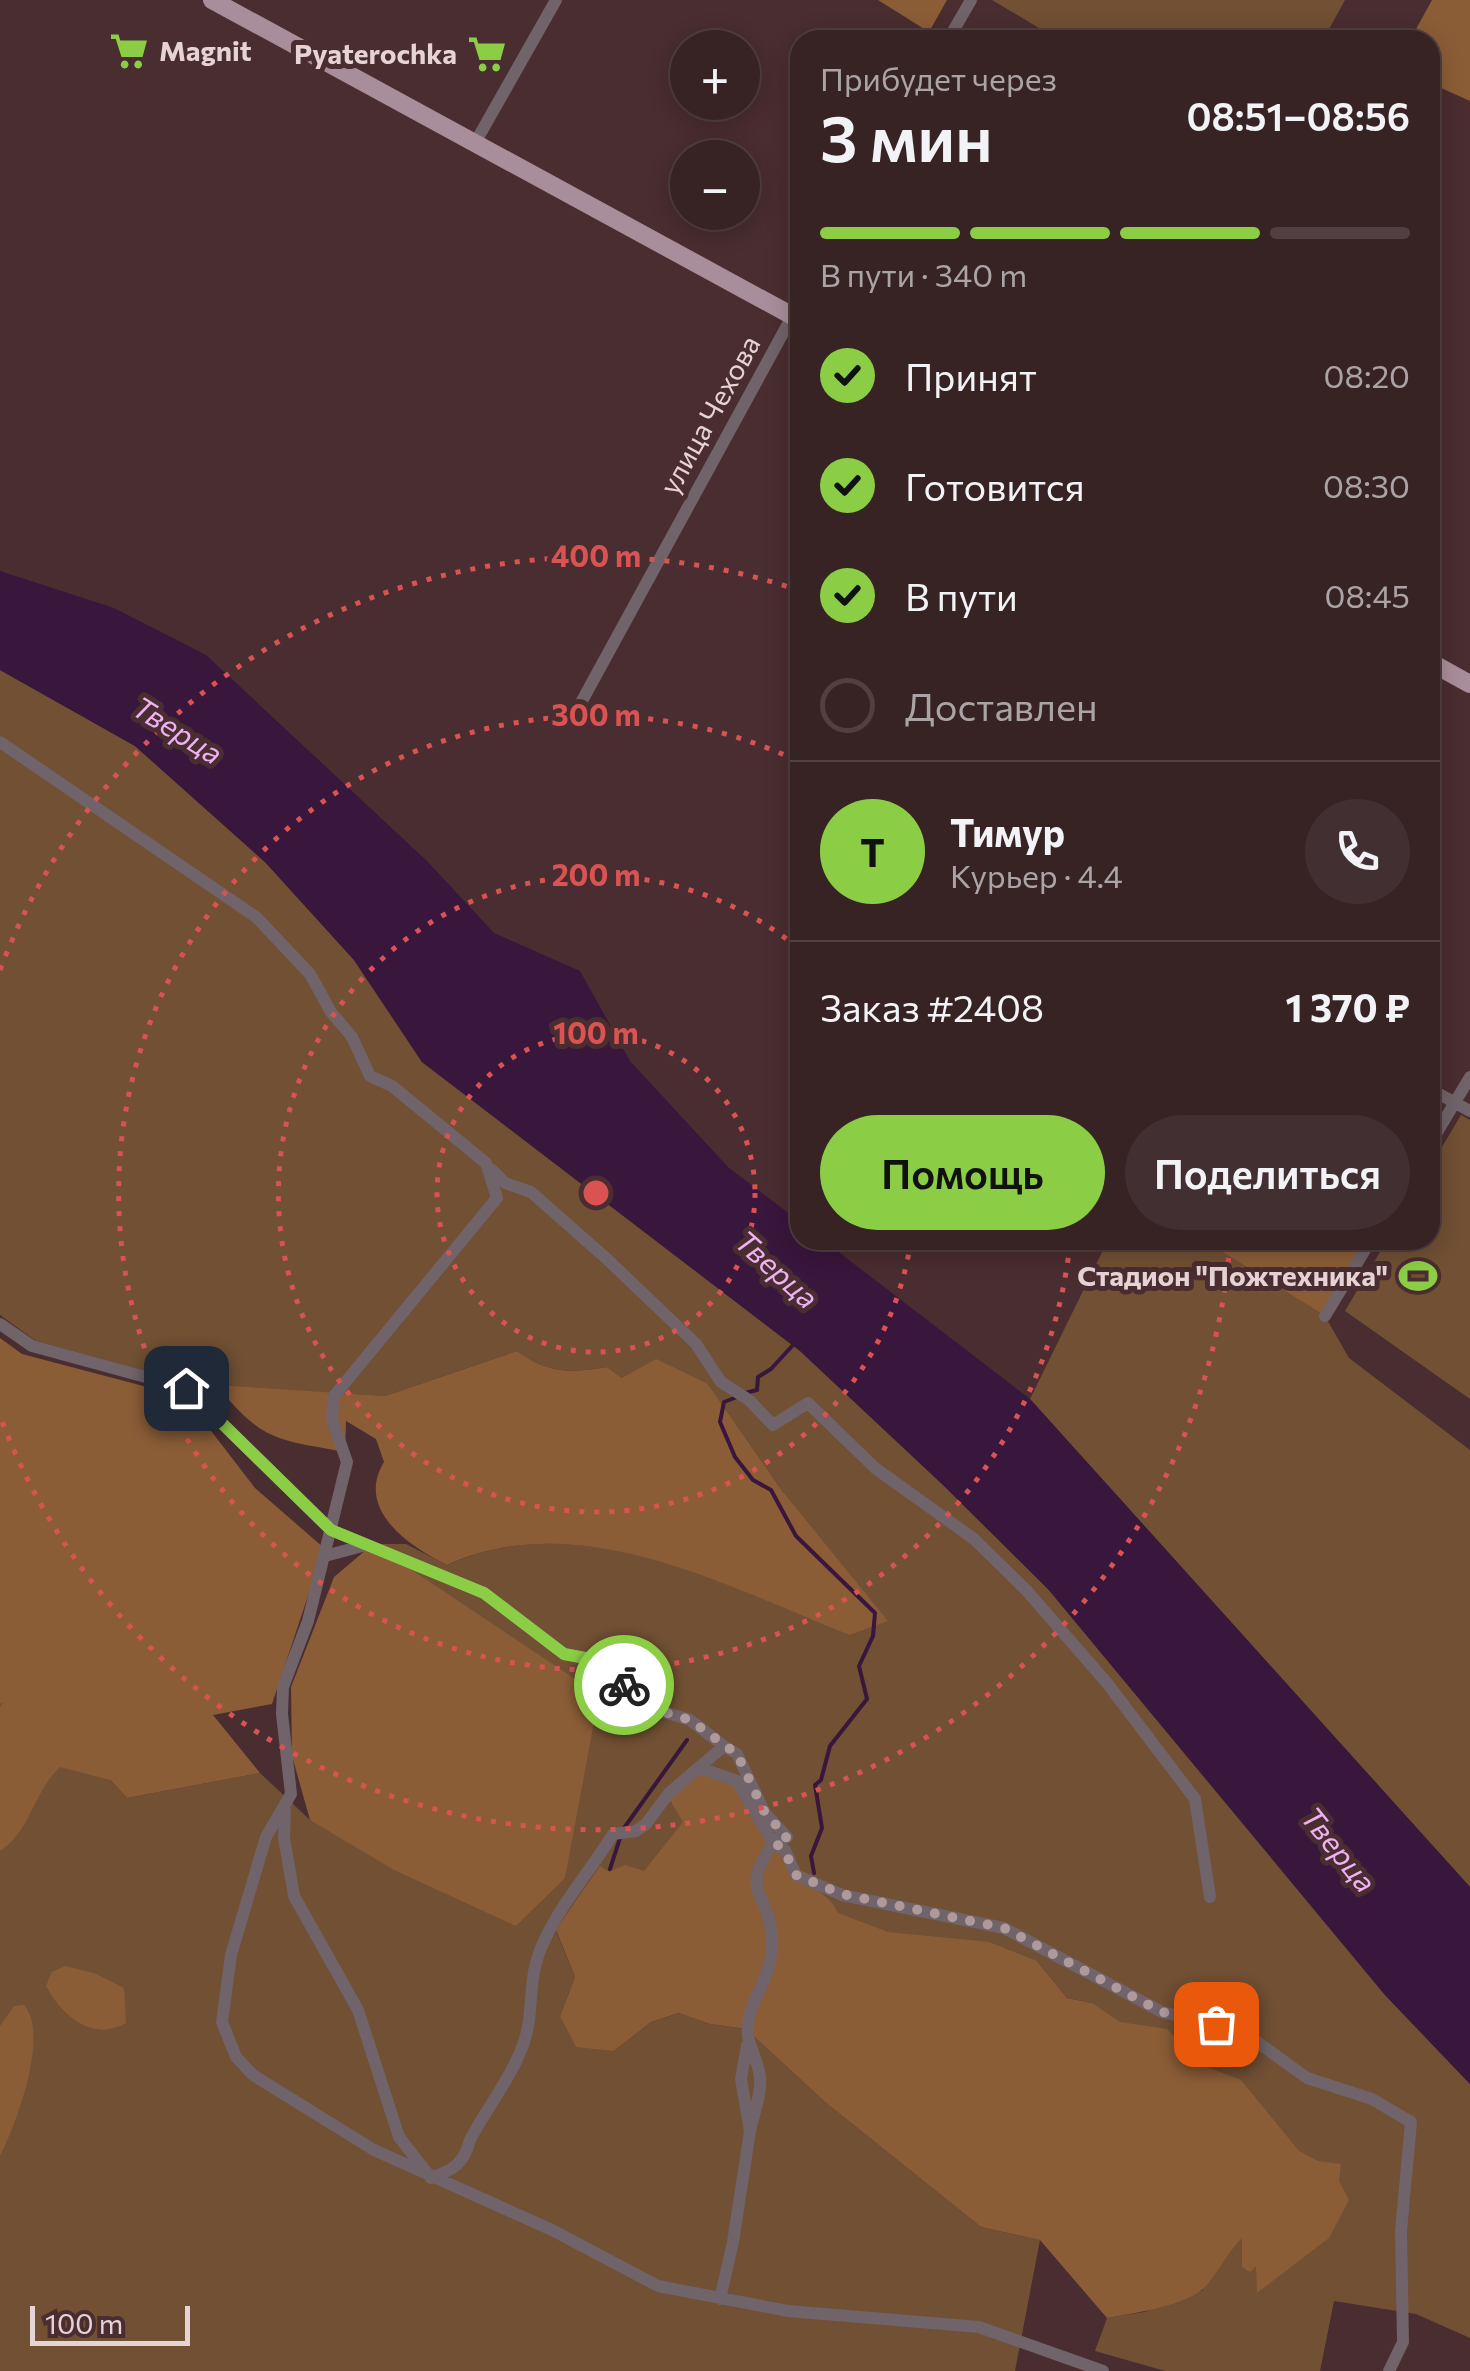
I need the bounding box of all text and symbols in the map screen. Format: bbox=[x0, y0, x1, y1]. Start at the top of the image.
supermarket icon: Magnit bbox=[108, 30, 150, 72]
map controls bbox=[670, 30, 760, 230]
button: + bbox=[670, 30, 760, 120]
place label: Magnit bbox=[159, 33, 252, 67]
supermarket icon: Pyaterochka bbox=[466, 33, 508, 75]
place label: Pyaterochka bbox=[294, 36, 457, 70]
text: Прибудет через bbox=[820, 58, 1057, 98]
text: 08:51–08:56 bbox=[1186, 92, 1410, 139]
text: 3 мин bbox=[820, 96, 993, 175]
button: − bbox=[670, 140, 760, 230]
text: В пути · 340 m bbox=[820, 254, 1027, 294]
street label: улица Чехова bbox=[652, 329, 767, 500]
icon: check bbox=[820, 348, 875, 403]
text: Принят bbox=[905, 352, 1037, 399]
text: 08:20 bbox=[1324, 355, 1410, 395]
icon: check bbox=[820, 458, 875, 513]
text: Готовится bbox=[905, 462, 1085, 509]
text: 08:30 bbox=[1323, 465, 1410, 505]
text: 400 m bbox=[551, 536, 641, 573]
icon: check bbox=[820, 568, 875, 623]
text: В пути bbox=[905, 572, 1018, 619]
text: 08:45 bbox=[1325, 575, 1410, 615]
text: Доставлен bbox=[905, 682, 1098, 729]
water label: Тверца bbox=[127, 687, 230, 771]
text: 300 m bbox=[551, 695, 641, 732]
button: phone bbox=[1305, 799, 1410, 904]
text: Тимур bbox=[950, 808, 1065, 855]
text: Т bbox=[860, 828, 885, 875]
text: 200 m bbox=[552, 855, 640, 892]
text: Курьер · 4.4 bbox=[950, 855, 1123, 895]
text: Заказ #2408 bbox=[820, 983, 1044, 1030]
text: 1 370 ₽ bbox=[1286, 983, 1410, 1030]
text: 100 m bbox=[553, 1013, 639, 1050]
button: Помощь bbox=[820, 1115, 1105, 1230]
button: Поделиться bbox=[1125, 1115, 1410, 1230]
centre of rings bbox=[578, 1175, 614, 1211]
water label: Тверца bbox=[729, 1221, 827, 1315]
sports icon: Стадион "Пожтехника" bbox=[1397, 1255, 1439, 1297]
place label: Стадион "Пожтехника" bbox=[1077, 1258, 1388, 1292]
pin bbox=[144, 1346, 229, 1431]
icon: home bbox=[159, 1361, 214, 1416]
courier bbox=[574, 1635, 674, 1735]
icon: bike bbox=[597, 1658, 652, 1713]
water label: Тверца bbox=[1294, 1798, 1385, 1899]
pin bbox=[1174, 1982, 1259, 2067]
icon: bag bbox=[1189, 1997, 1244, 2052]
scale bar bbox=[30, 2301, 190, 2346]
text: 100 m bbox=[45, 2306, 123, 2340]

